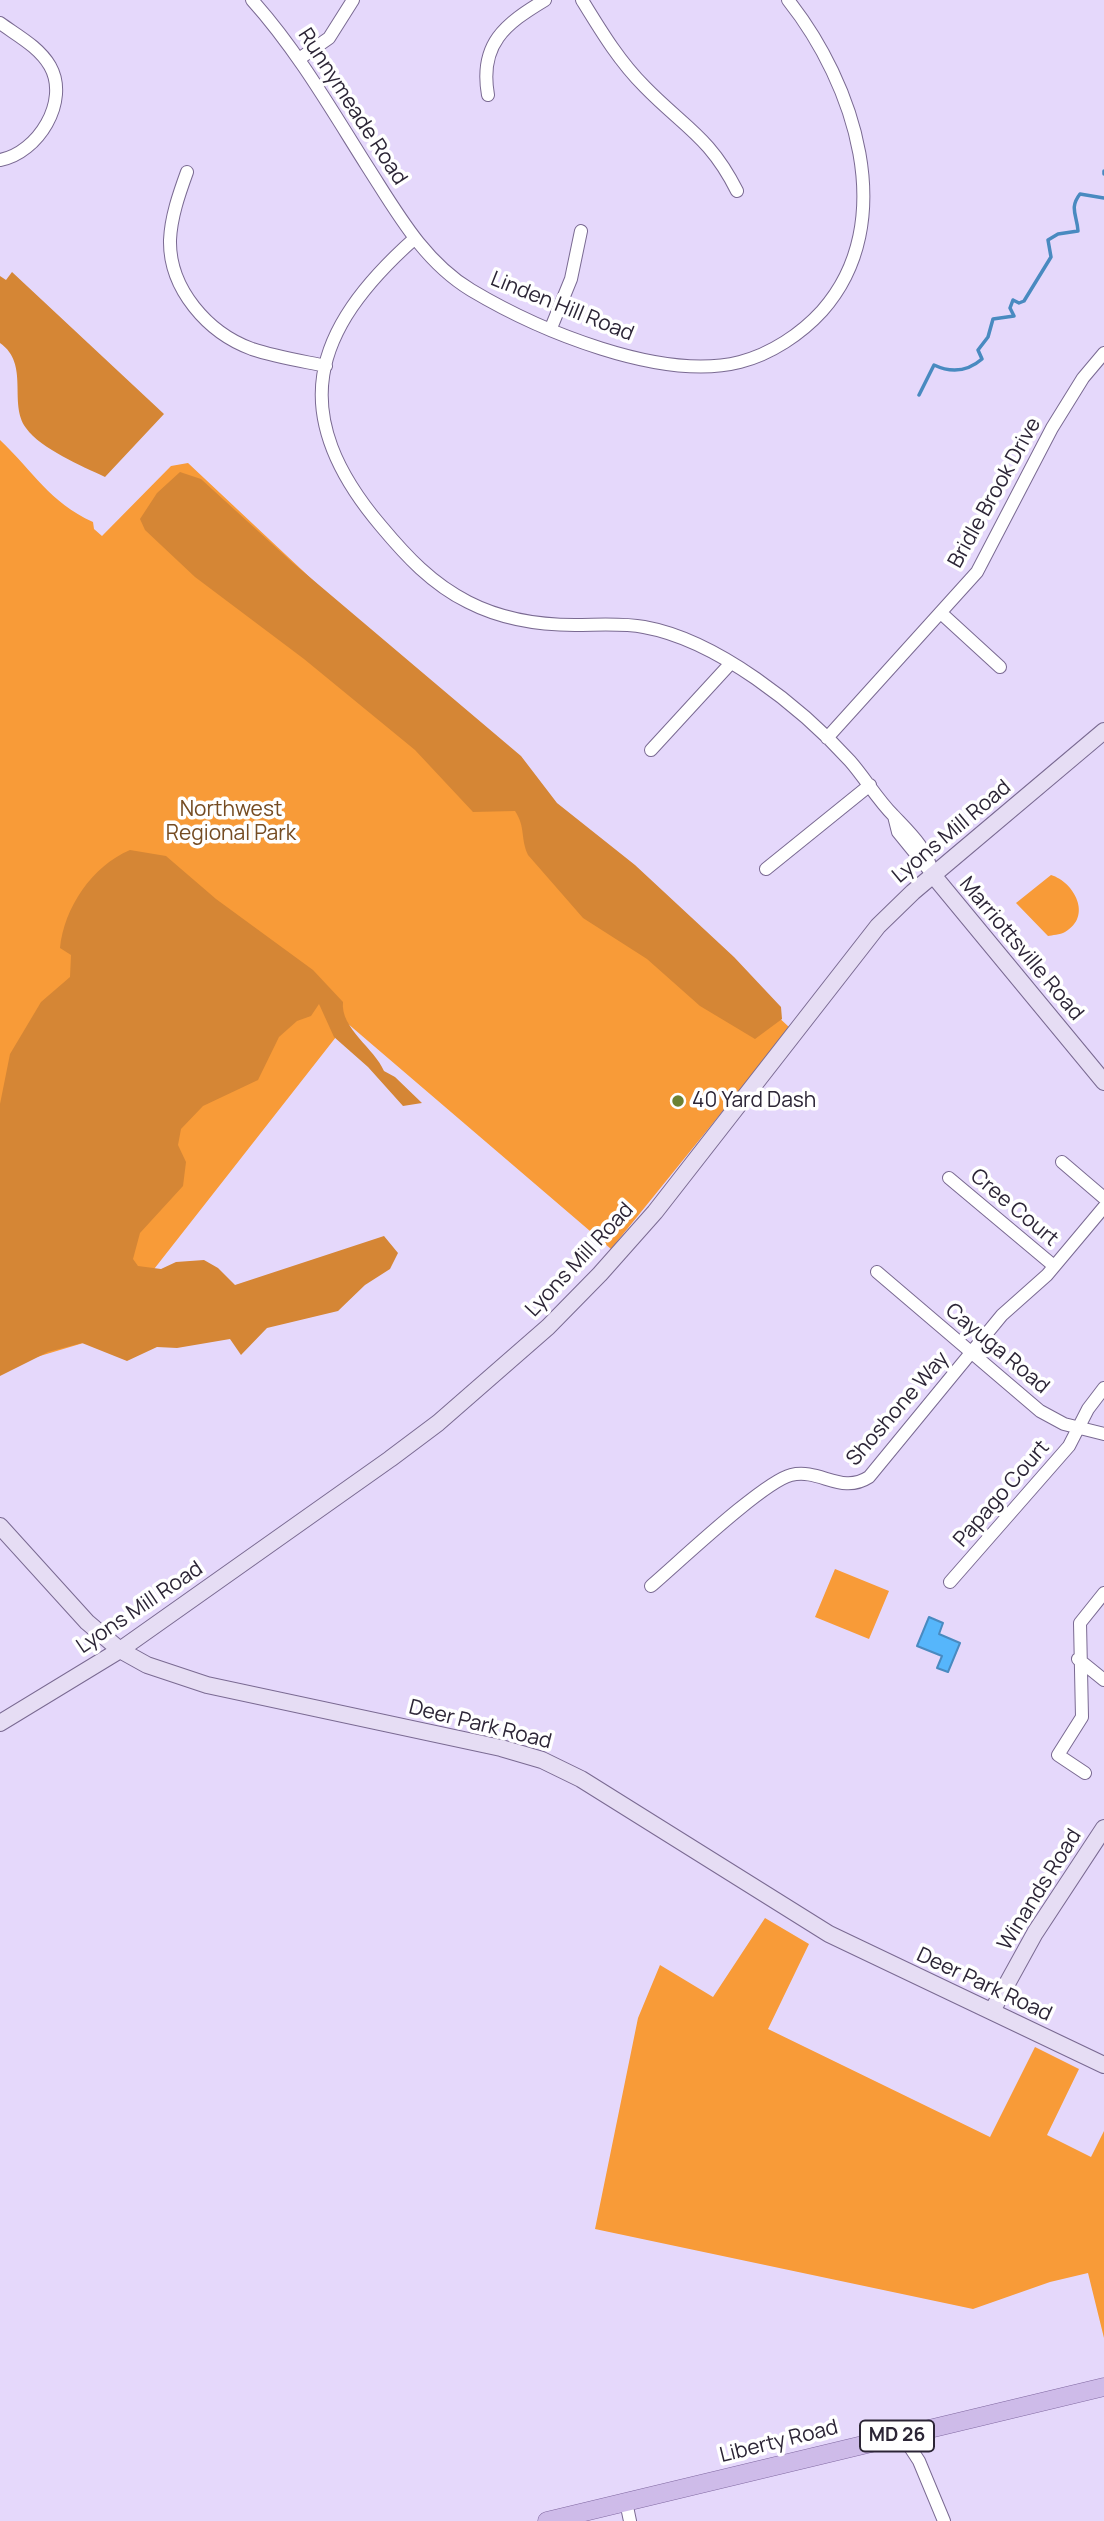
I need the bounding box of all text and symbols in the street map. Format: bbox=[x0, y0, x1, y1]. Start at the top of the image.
street label: Runnymeade Road bbox=[292, 24, 412, 190]
street label: Linden Hill Road bbox=[487, 267, 637, 347]
street label: Bridle Brook Drive bbox=[943, 413, 1047, 573]
street label: Lyons Mill Road bbox=[888, 775, 1016, 889]
park label: Northwest Regional Park bbox=[166, 797, 296, 847]
street label: Marriottsville Road bbox=[954, 872, 1088, 1026]
place label: 40 Yard Dash bbox=[692, 1088, 816, 1114]
marker: 40 Yard Dash bbox=[670, 1093, 686, 1109]
street label: Cree Court bbox=[965, 1164, 1063, 1252]
street label: Lyons Mill Road bbox=[521, 1198, 639, 1322]
street label: Cayuga Road bbox=[940, 1298, 1054, 1400]
street label: Shoshone Way bbox=[841, 1347, 955, 1471]
street label: Papago Court bbox=[949, 1436, 1055, 1552]
street label: Lyons Mill Road bbox=[72, 1557, 208, 1659]
street label: Deer Park Road bbox=[406, 1695, 554, 1755]
street label: Winands Road bbox=[993, 1825, 1087, 1955]
street label: Deer Park Road bbox=[912, 1943, 1056, 2027]
street label: Liberty Road bbox=[717, 2415, 841, 2469]
road number: MD 26 bbox=[860, 2420, 934, 2452]

